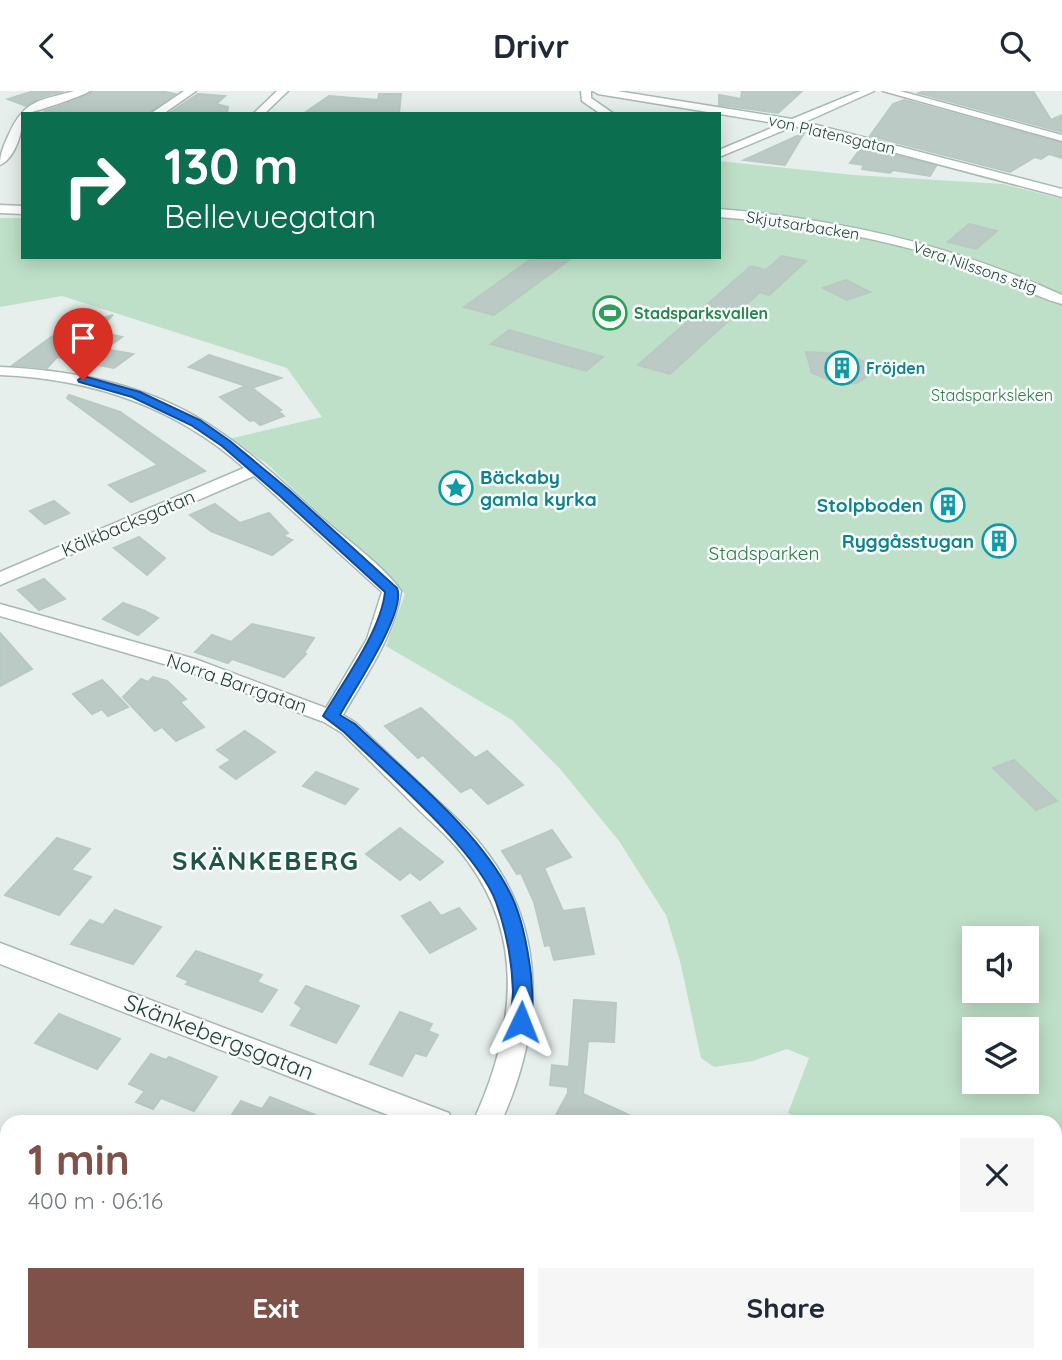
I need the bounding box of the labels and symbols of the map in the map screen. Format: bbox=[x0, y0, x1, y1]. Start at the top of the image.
street label: von Platensgatan bbox=[767, 110, 897, 158]
street label: Skjutsarbacken bbox=[745, 206, 861, 244]
street label: Vera Nilssons stig bbox=[910, 236, 1040, 298]
sports icon: Stadsparksvallen bbox=[591, 294, 629, 332]
place label: Stadsparksvallen bbox=[634, 303, 768, 323]
pin bbox=[53, 308, 113, 380]
building icon: Fröjden bbox=[823, 349, 861, 387]
place label: Fröjden bbox=[866, 358, 925, 378]
park label: Stadsparksleken bbox=[931, 385, 1053, 405]
place label: Bäckaby gamla kyrka bbox=[480, 465, 597, 511]
place icon: Bäckaby gamla kyrka bbox=[437, 469, 475, 507]
street label: Kälkbacksgatan bbox=[58, 484, 198, 562]
building icon: Stolpboden bbox=[929, 486, 967, 524]
place label: Stolpboden bbox=[817, 493, 923, 517]
building icon: Ryggåsstugan bbox=[980, 522, 1018, 560]
place label: Ryggåsstugan bbox=[842, 529, 974, 553]
park label: Stadsparken bbox=[709, 541, 819, 565]
street label: Norra Barrgatan bbox=[164, 648, 310, 718]
district label: SKÄNKEBERG bbox=[172, 844, 360, 877]
position arrow bbox=[484, 985, 558, 1059]
street label: Skänkebergsgatan bbox=[120, 987, 318, 1086]

